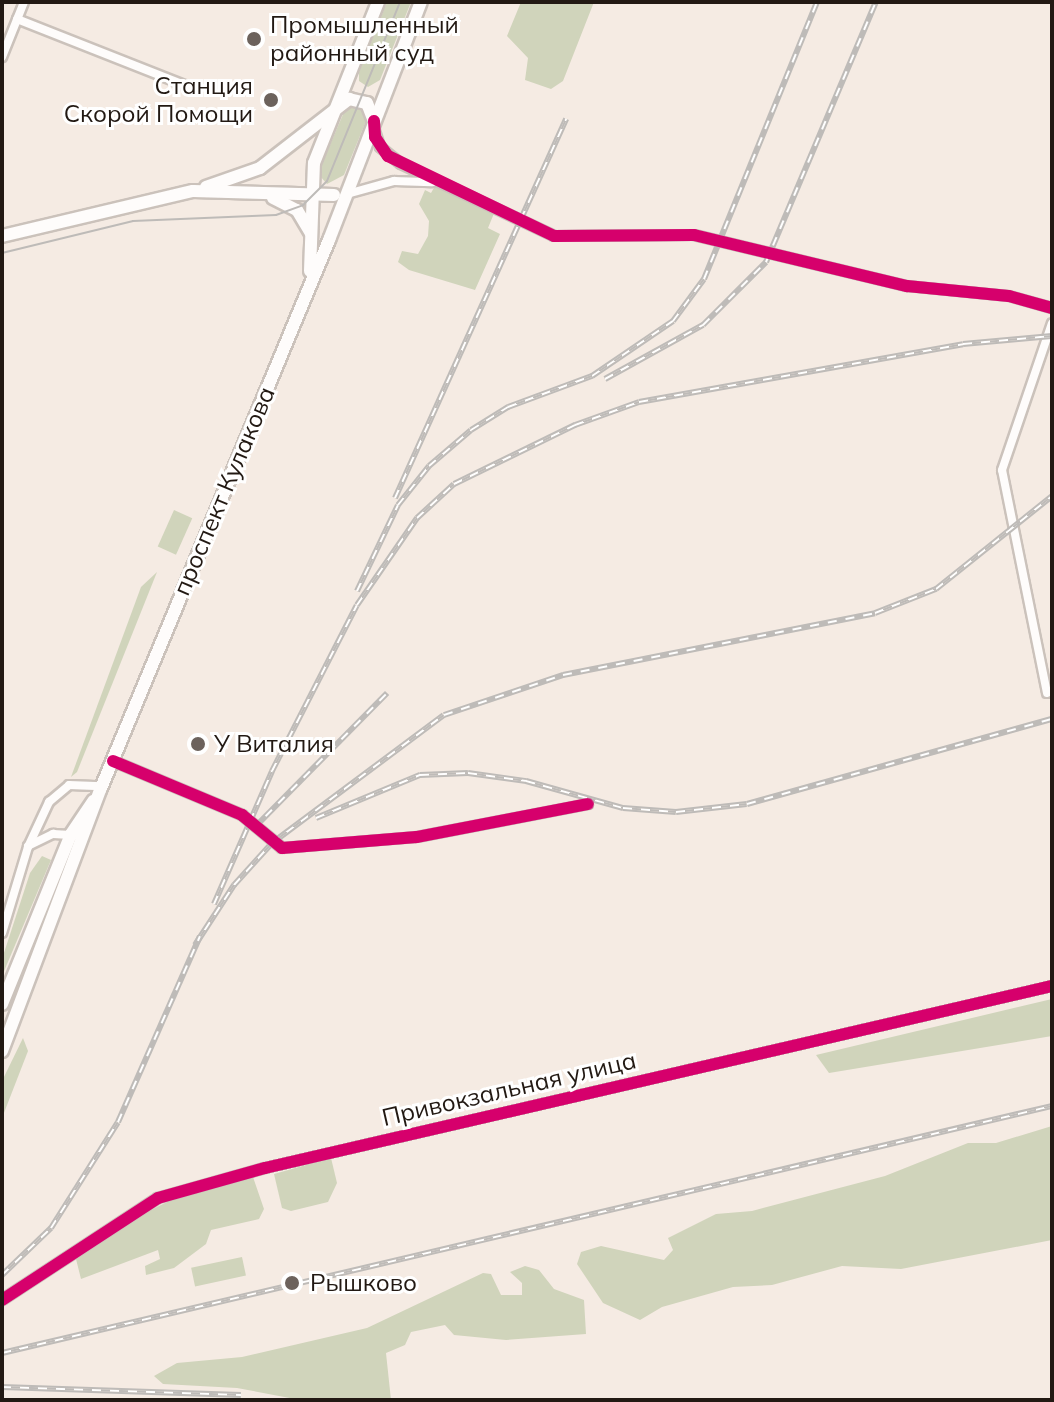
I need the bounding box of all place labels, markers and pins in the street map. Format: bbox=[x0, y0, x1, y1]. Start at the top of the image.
place label: Промышленный районный суд bbox=[270, 11, 459, 67]
marker: Промышленный районный суд bbox=[245, 30, 263, 48]
place label: Станция Скорой Помощи bbox=[64, 72, 253, 128]
marker: Станция Скорой Помощи bbox=[260, 89, 282, 111]
place label: У Виталия bbox=[214, 730, 334, 758]
marker: У Виталия bbox=[189, 735, 207, 753]
place label: Рышково bbox=[310, 1269, 417, 1297]
marker: Рышково bbox=[281, 1272, 303, 1294]

